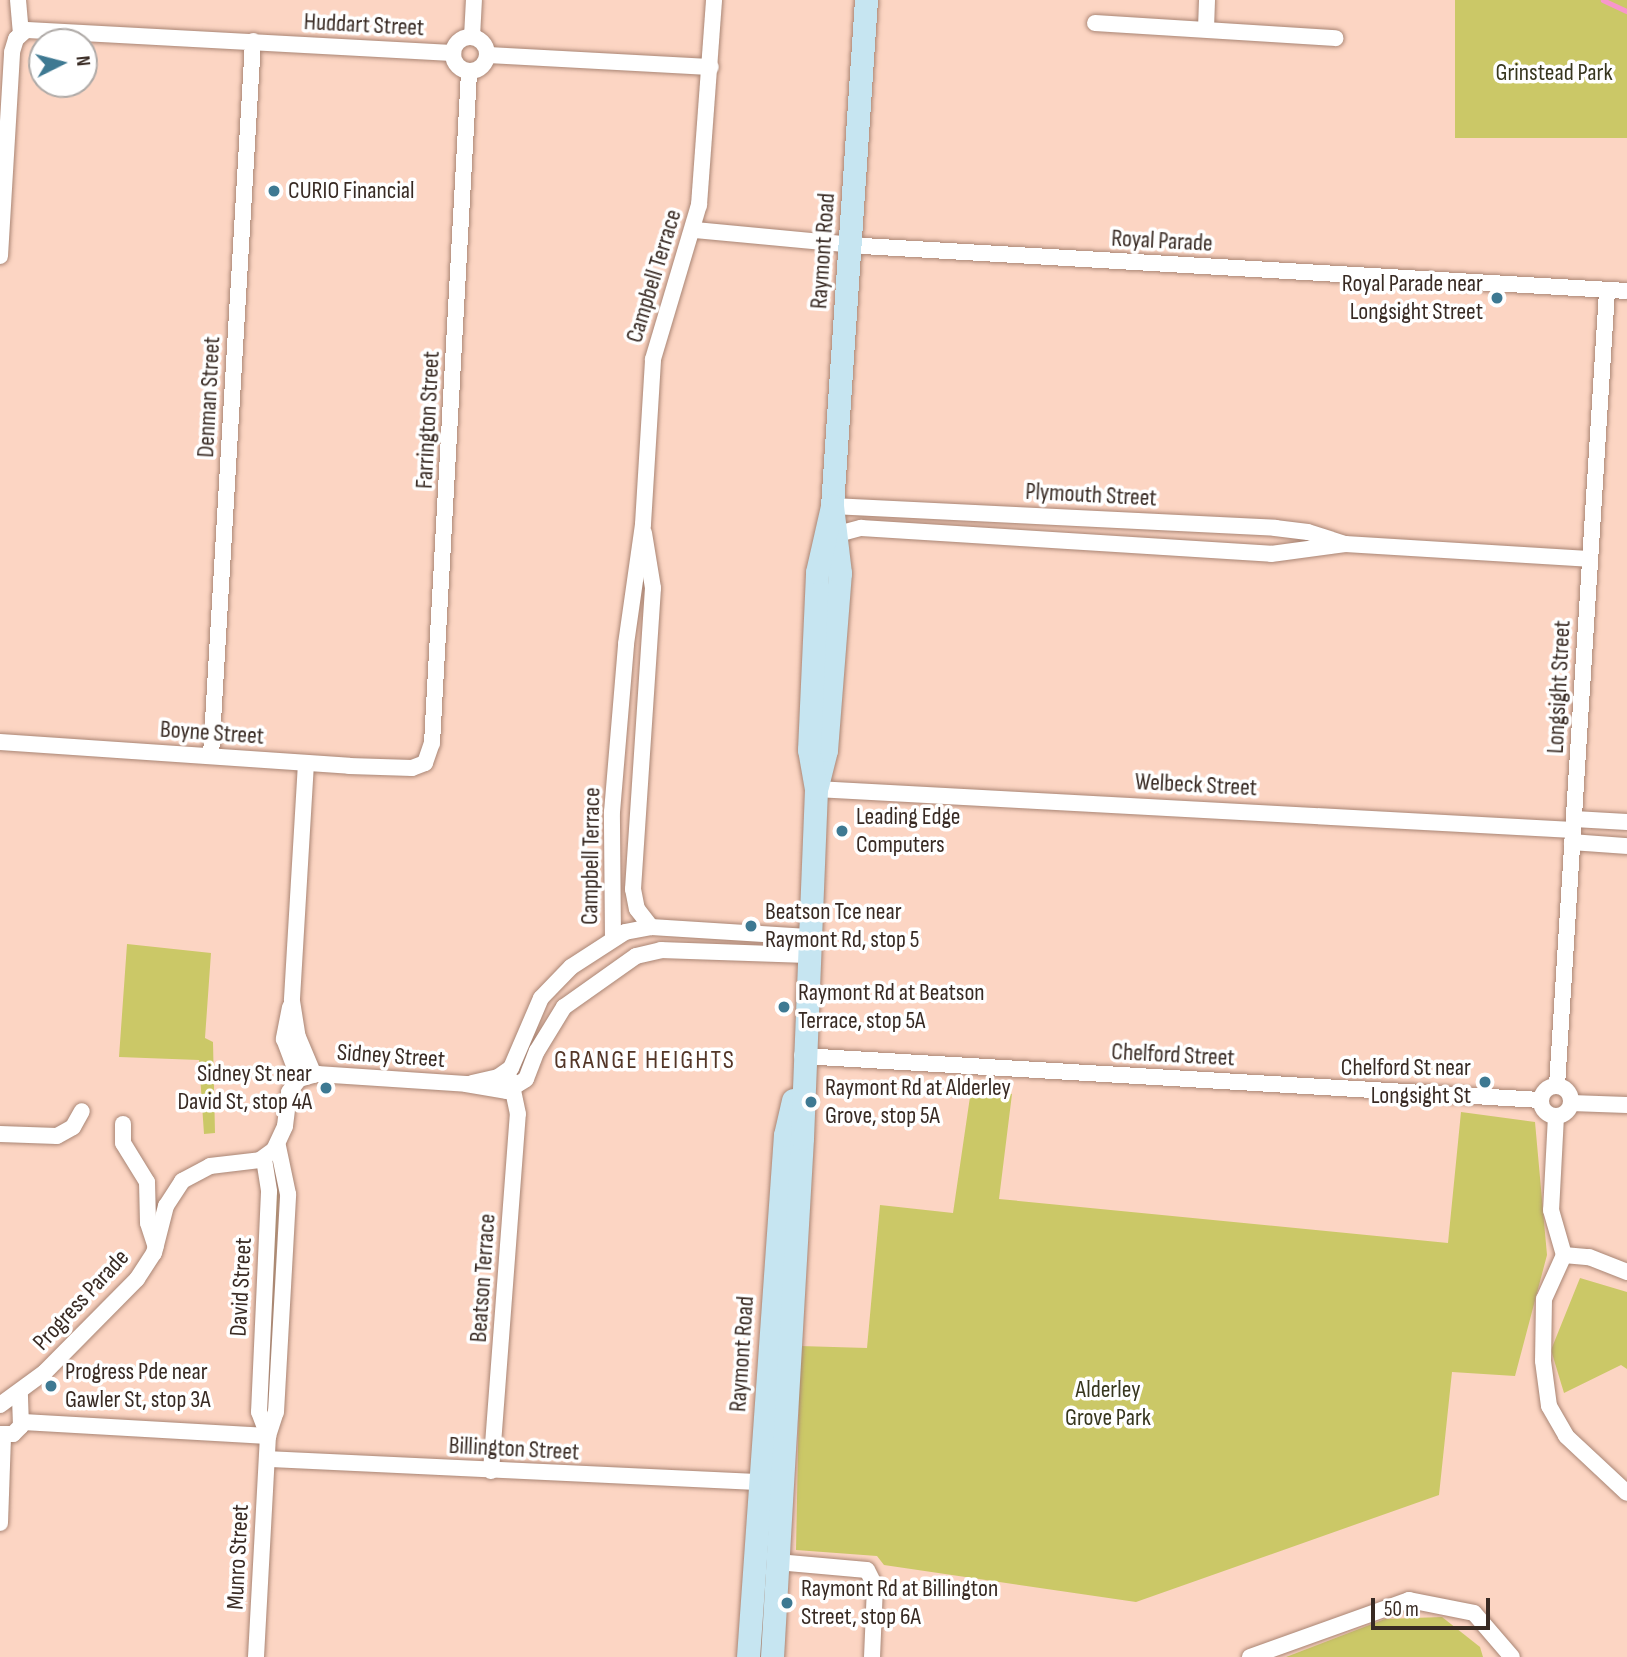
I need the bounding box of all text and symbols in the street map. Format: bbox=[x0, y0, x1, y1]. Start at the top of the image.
street label: Huddart Street bbox=[303, 7, 425, 43]
north arrow bbox=[28, 28, 98, 98]
text: N bbox=[70, 55, 94, 67]
park label: Grinstead Park bbox=[1495, 59, 1613, 87]
place label: CURIO Financial bbox=[288, 177, 415, 205]
marker: CURIO Financial bbox=[266, 183, 282, 199]
street label: Raymont Road bbox=[805, 192, 841, 310]
street label: Campbell Terrace bbox=[620, 206, 688, 346]
street label: Royal Parade bbox=[1111, 224, 1213, 258]
place label: Royal Parade near Longsight Street bbox=[1342, 270, 1483, 326]
marker: Royal Parade near Longsight Street bbox=[1489, 290, 1505, 306]
street label: Denman Street bbox=[191, 336, 227, 458]
street label: Farrington Street bbox=[410, 350, 446, 490]
street label: Plymouth Street bbox=[1025, 477, 1157, 513]
street label: Longsight Street bbox=[1541, 620, 1577, 754]
street label: Boyne Street bbox=[159, 715, 265, 751]
street label: Welbeck Street bbox=[1134, 767, 1258, 803]
street label: Campbell Terrace bbox=[575, 787, 607, 925]
place label: Leading Edge Computers bbox=[856, 803, 961, 859]
marker: Leading Edge Computers bbox=[834, 823, 850, 839]
place label: Beatson Tce near Raymont Rd, stop 5 bbox=[765, 898, 919, 954]
marker: Beatson Tce near Raymont Rd, stop 5 bbox=[743, 918, 759, 934]
place label: Raymont Rd at Beatson Terrace, stop 5A bbox=[798, 979, 985, 1035]
marker: Raymont Rd at Beatson Terrace, stop 5A bbox=[776, 999, 792, 1015]
street label: Chelford Street bbox=[1111, 1037, 1235, 1073]
street label: Sidney Street bbox=[336, 1038, 446, 1074]
district label: GRANGE HEIGHTS bbox=[556, 1045, 734, 1077]
place label: Chelford St near Longsight St bbox=[1341, 1054, 1471, 1110]
place label: Sidney St near David St, stop 4A bbox=[177, 1060, 312, 1116]
place label: Raymont Rd at Alderley Grove, stop 5A bbox=[825, 1074, 1011, 1130]
marker: Chelford St near Longsight St bbox=[1477, 1074, 1493, 1090]
marker: Sidney St near David St, stop 4A bbox=[318, 1080, 334, 1096]
marker: Raymont Rd at Alderley Grove, stop 5A bbox=[803, 1094, 819, 1110]
street label: Beatson Terrace bbox=[464, 1213, 502, 1343]
street label: David Street bbox=[224, 1237, 258, 1337]
street label: Progress Parade bbox=[27, 1244, 135, 1356]
street label: Raymont Road bbox=[724, 1295, 760, 1413]
place label: Progress Pde near Gawler St, stop 3A bbox=[65, 1358, 211, 1414]
park label: Alderley Grove Park bbox=[1065, 1376, 1151, 1432]
marker: Progress Pde near Gawler St, stop 3A bbox=[43, 1378, 59, 1394]
street label: Billington Street bbox=[448, 1431, 580, 1467]
street label: Munro Street bbox=[221, 1504, 255, 1610]
place label: Raymont Rd at Billington Street, stop 6A bbox=[801, 1575, 998, 1631]
scale bar bbox=[1375, 1584, 1494, 1628]
marker: Raymont Rd at Billington Street, stop 6A bbox=[779, 1595, 795, 1611]
text: 50 m bbox=[1384, 1597, 1419, 1622]

